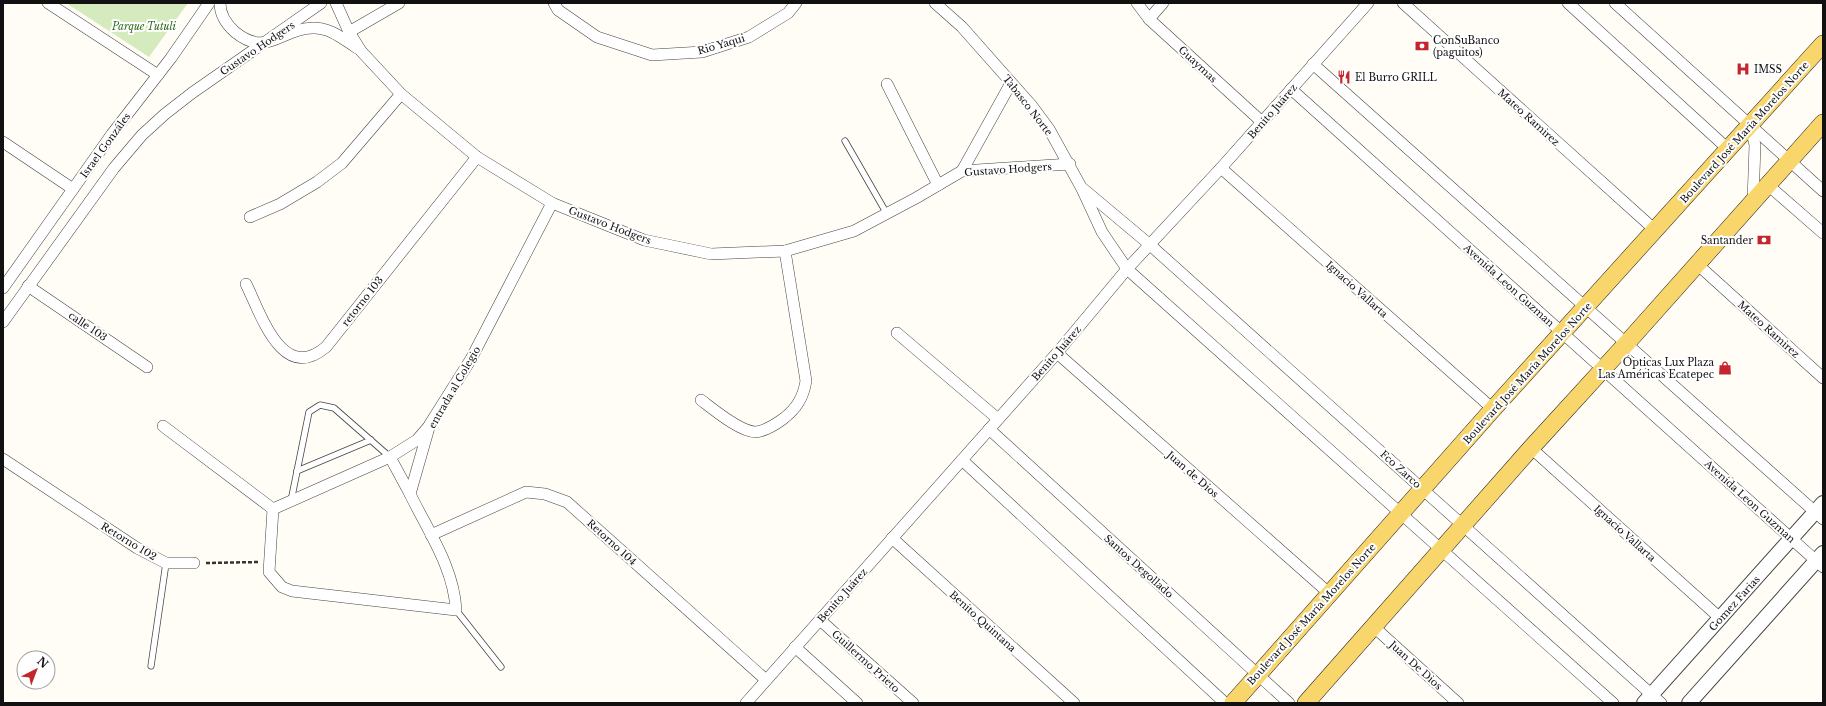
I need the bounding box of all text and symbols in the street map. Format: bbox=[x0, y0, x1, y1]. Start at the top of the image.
street label: Gustavo Hodgers bbox=[217, 18, 298, 78]
park label: Parque Tutuli bbox=[111, 20, 177, 33]
street label: Rio Yaqui bbox=[696, 31, 747, 57]
place label: ConSuBanco (paguitos) bbox=[1433, 34, 1500, 59]
bank icon: ConSuBanco (paguitos) bbox=[1414, 38, 1430, 54]
street label: Guaymas bbox=[1176, 43, 1220, 86]
street label: Boulevard José María Morelos Norte bbox=[1677, 59, 1812, 206]
hospital icon: IMSS bbox=[1735, 61, 1751, 77]
place label: IMSS bbox=[1754, 63, 1782, 76]
restaurant icon: El Burro GRILL bbox=[1336, 69, 1352, 85]
place label: El Burro GRILL bbox=[1355, 71, 1438, 84]
street label: Tabasco Norte bbox=[1000, 72, 1056, 138]
street label: Benito Juárez bbox=[1245, 81, 1300, 142]
street label: Mateo Ramirez bbox=[1495, 86, 1563, 149]
street label: Israel Gonzáles bbox=[77, 110, 134, 180]
street label: Gustavo Hodgers bbox=[964, 160, 1053, 179]
street label: Gustavo Hodgers bbox=[567, 204, 653, 247]
bank icon: Santander bbox=[1756, 232, 1772, 248]
place label: Santander bbox=[1701, 234, 1753, 247]
street label: Avenida Leon Guzman bbox=[1460, 241, 1557, 330]
street label: Ignacio Vallarta bbox=[1323, 258, 1391, 321]
street label: retorno 103 bbox=[339, 274, 386, 329]
street label: Mateo Ramirez bbox=[1735, 298, 1803, 361]
street label: Boulevard José María Morelos Norte bbox=[1460, 300, 1595, 447]
street label: calle 103 bbox=[66, 309, 109, 344]
street label: Benito Juárez bbox=[1029, 323, 1084, 384]
street label: entrada al Colegio bbox=[426, 343, 484, 431]
place label: Ópticas Lux Plaza Las Américas Ecatepec bbox=[1598, 355, 1715, 381]
shop icon: Ópticas Lux Plaza Las Américas Ecatepec bbox=[1717, 360, 1733, 376]
street label: Juan de Dios bbox=[1163, 447, 1222, 501]
street label: Fco Zarco bbox=[1377, 448, 1424, 492]
street label: Avenida Leon Guzman bbox=[1701, 457, 1798, 546]
street label: Ignacio Vallarta bbox=[1591, 502, 1659, 565]
street label: Retorno 104 bbox=[584, 517, 639, 568]
street label: Retorno 102 bbox=[99, 520, 159, 563]
street label: Santos Degollado bbox=[1101, 532, 1176, 601]
street label: Boulevard José María Morelos Norte bbox=[1244, 541, 1379, 688]
street label: Benito Juárez bbox=[815, 565, 871, 625]
street label: Gomez Farias bbox=[1706, 573, 1763, 634]
street label: Benito Quintana bbox=[947, 588, 1019, 655]
street label: Guillermo Prieto bbox=[829, 627, 903, 696]
street label: Juan De Dios bbox=[1385, 637, 1445, 693]
north arrow bbox=[16, 650, 56, 690]
text: N bbox=[34, 654, 52, 672]

